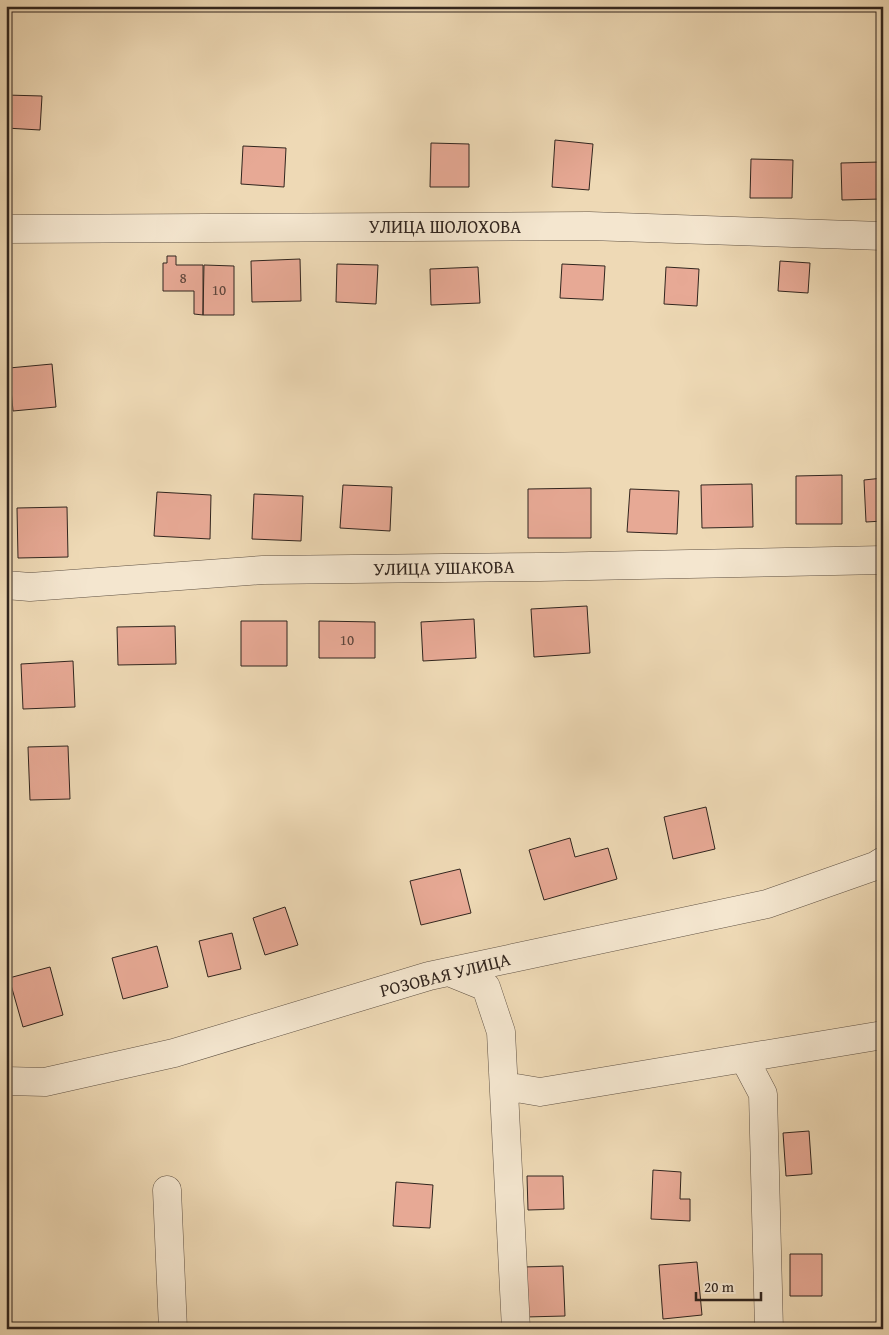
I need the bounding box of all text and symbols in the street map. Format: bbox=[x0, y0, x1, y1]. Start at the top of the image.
street label: УЛИЦА ШОЛОХОВА bbox=[369, 213, 521, 240]
house number: 8 bbox=[179, 267, 187, 288]
house number: 10 bbox=[212, 279, 226, 300]
street label: УЛИЦА УШАКОВА bbox=[373, 553, 515, 582]
house number: 10 bbox=[340, 629, 354, 650]
street label: РОЗОВАЯ УЛИЦА bbox=[377, 945, 513, 1004]
scale bar bbox=[696, 1270, 762, 1302]
text: 20 m bbox=[704, 1276, 735, 1297]

